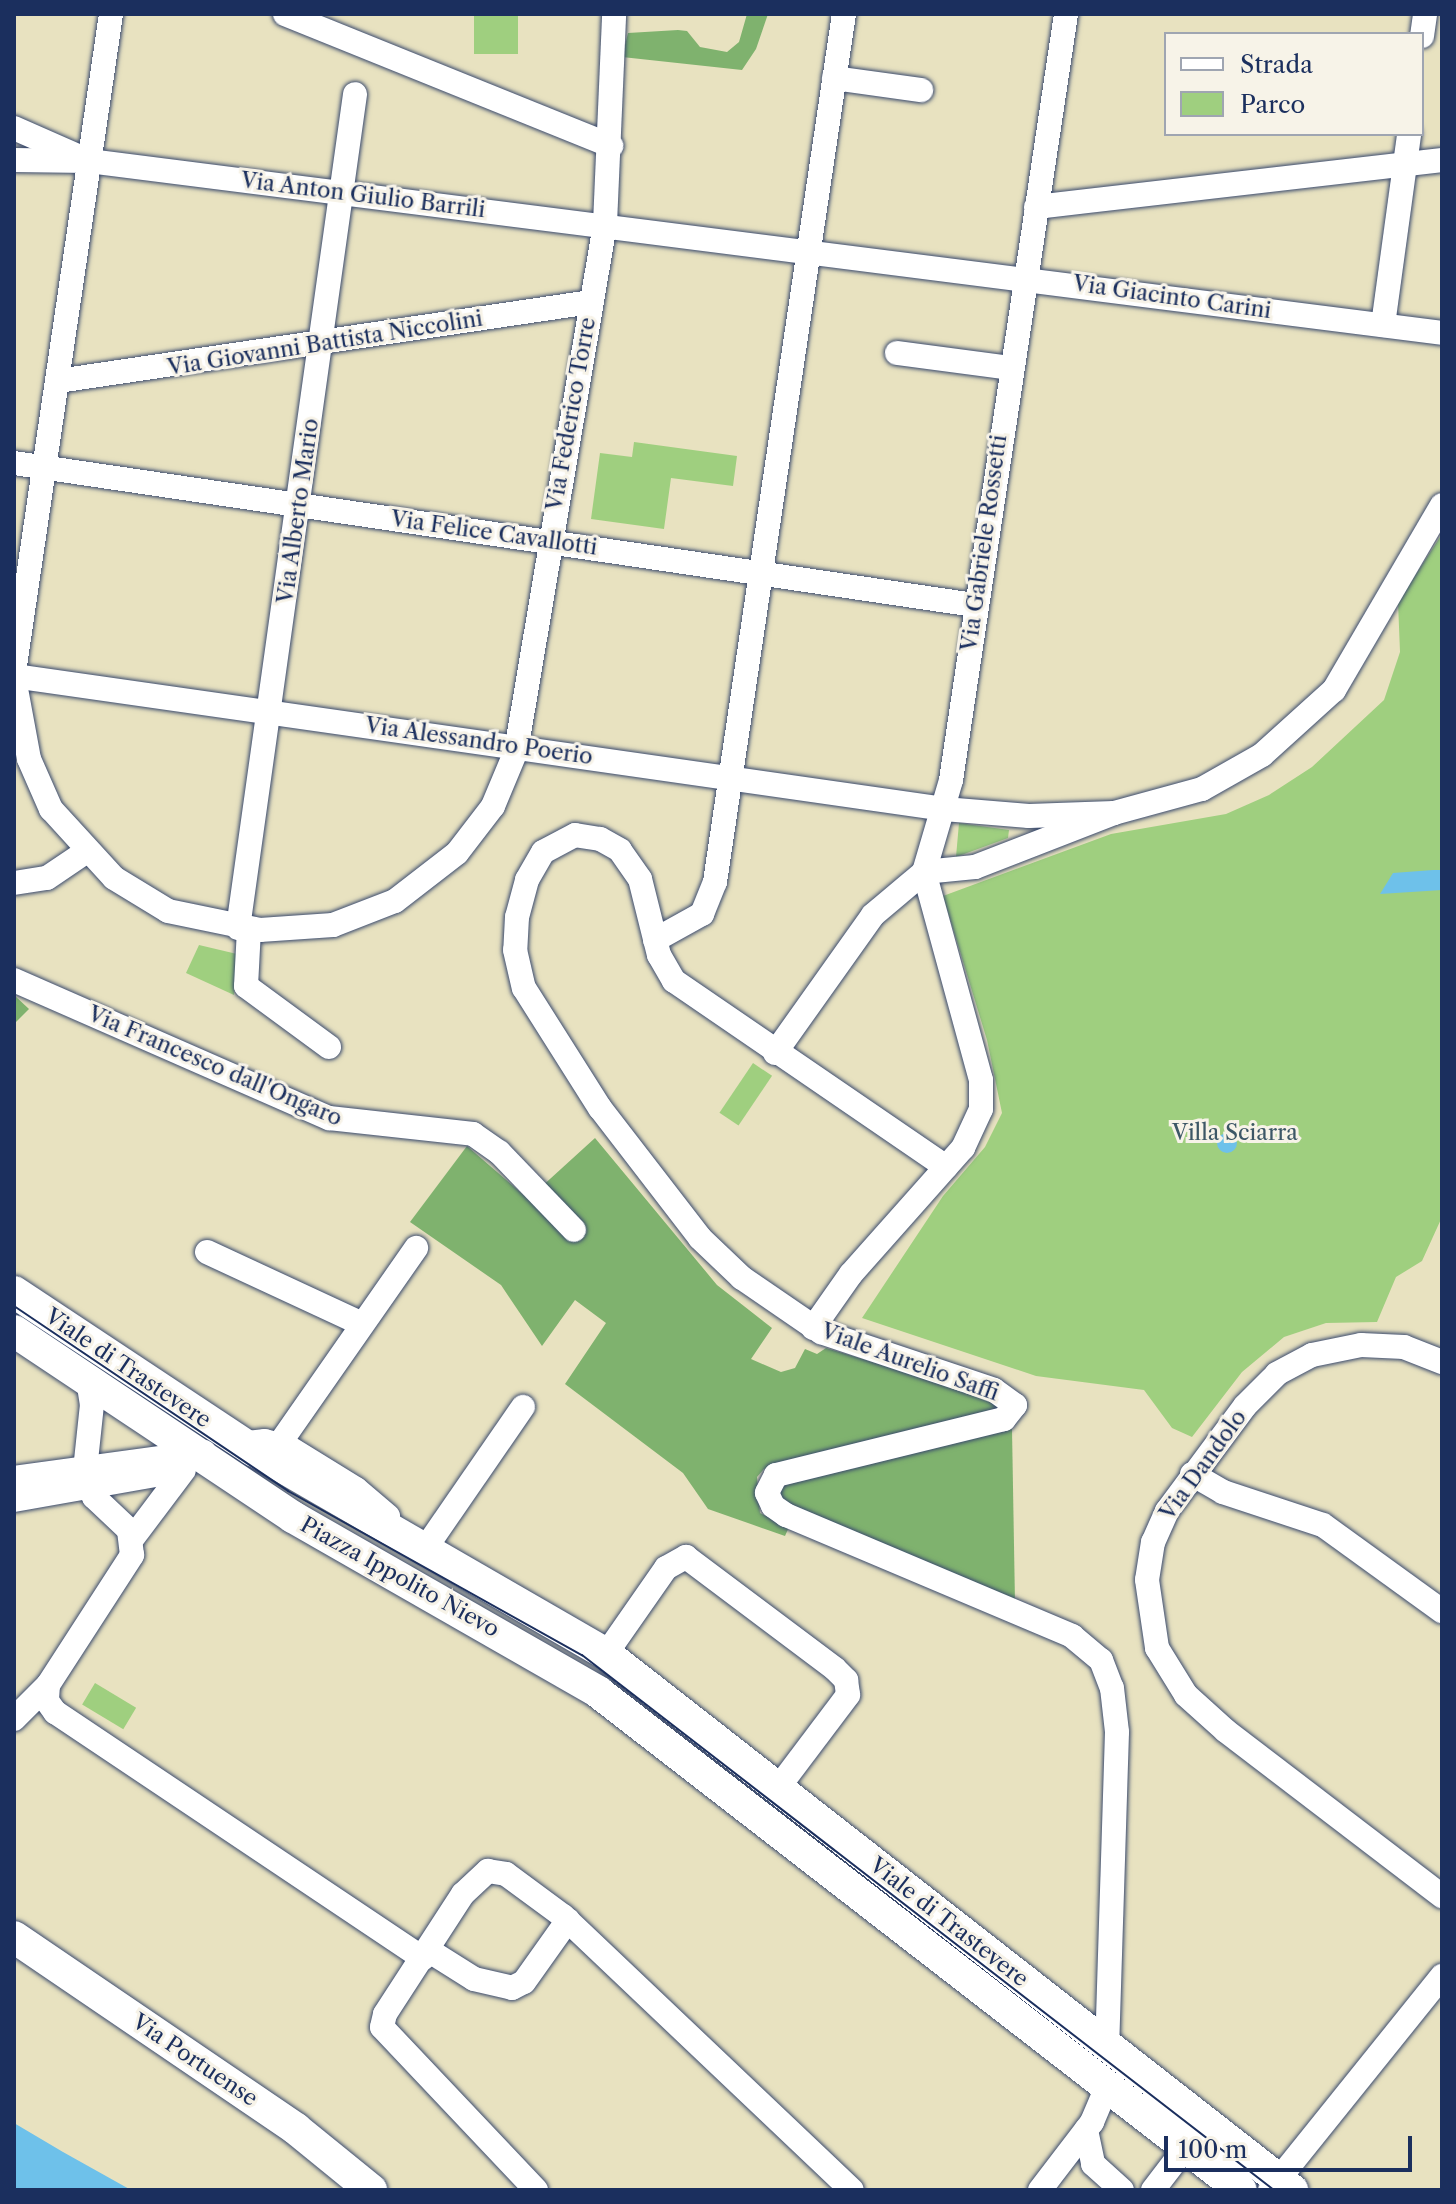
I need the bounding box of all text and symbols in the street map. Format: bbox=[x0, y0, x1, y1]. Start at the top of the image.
legend bbox=[1164, 32, 1424, 136]
text: Strada bbox=[1240, 50, 1313, 79]
text: Parco bbox=[1240, 90, 1305, 119]
street label: Via Anton Giulio Barrili bbox=[239, 167, 487, 223]
street label: Via Giacinto Carini bbox=[1071, 270, 1273, 324]
street label: Via Giovanni Battista Niccolini bbox=[165, 305, 485, 381]
street label: Via Federico Torre bbox=[541, 315, 601, 513]
street label: Via Alberto Mario bbox=[272, 416, 324, 606]
street label: Via Gabriele Rossetti bbox=[956, 433, 1012, 653]
street label: Via Felice Cavallotti bbox=[389, 505, 599, 561]
street label: Via Alessandro Poerio bbox=[363, 712, 595, 770]
street label: Via Francesco dall'Ongaro bbox=[84, 1000, 346, 1132]
park label: Villa Sciarra bbox=[1172, 1120, 1298, 1146]
street label: Viale di Trastevere bbox=[40, 1303, 216, 1433]
street label: Viale Aurelio Saffi bbox=[817, 1317, 1003, 1407]
street label: Via Dandolo bbox=[1154, 1405, 1252, 1525]
street label: Piazza Ippolito Nievo bbox=[296, 1511, 504, 1643]
street label: Viale di Trastevere bbox=[864, 1852, 1034, 1992]
street label: Via Portuense bbox=[127, 2008, 263, 2112]
scale bar bbox=[1168, 2120, 1416, 2170]
text: 100 m bbox=[1178, 2135, 1247, 2164]

